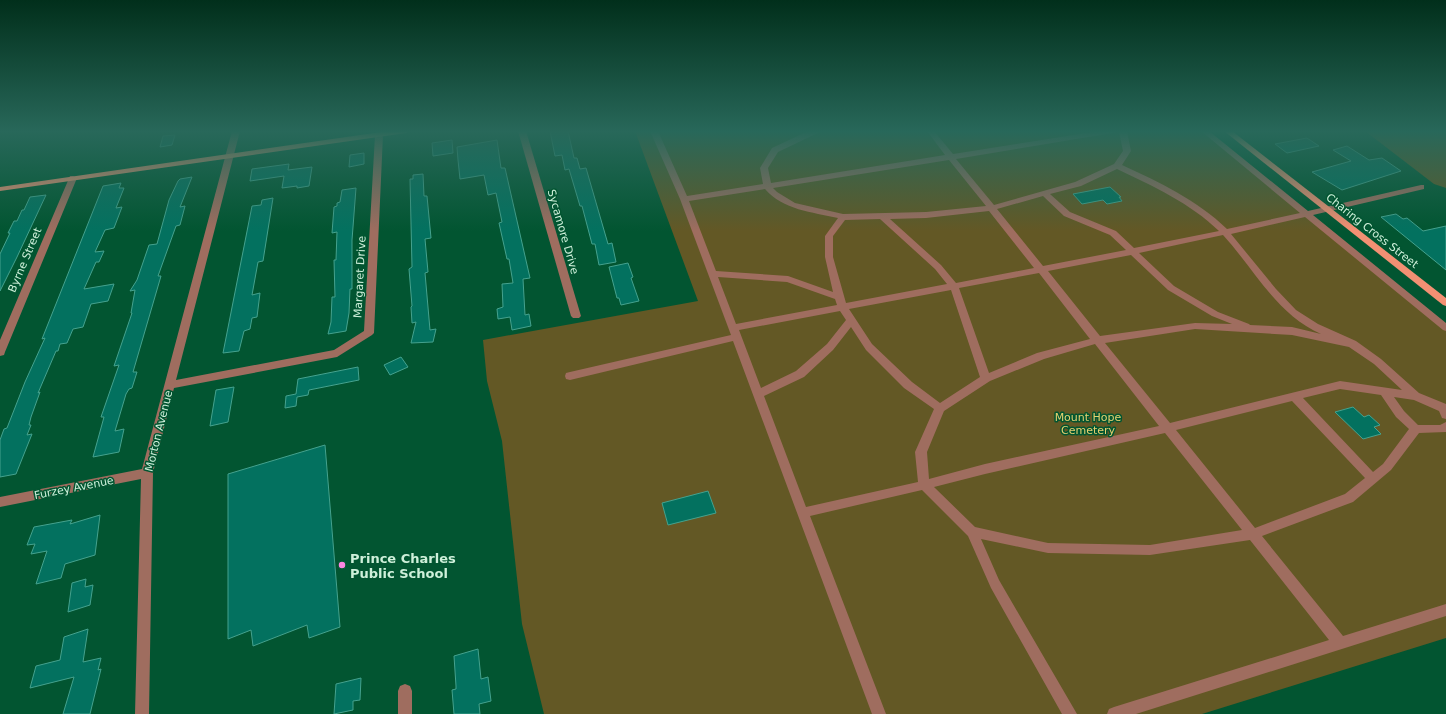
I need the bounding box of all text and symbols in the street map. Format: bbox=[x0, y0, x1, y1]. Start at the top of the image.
street label: Sycamore Drive bbox=[545, 188, 581, 276]
street label: Charing Cross Street bbox=[1323, 191, 1421, 271]
street label: Byrne Street bbox=[6, 225, 45, 294]
street label: Margaret Drive bbox=[351, 235, 369, 319]
street label: Morton Avenue bbox=[143, 389, 175, 473]
park label: Mount Hope Cemetery bbox=[1055, 411, 1122, 437]
street label: Furzey Avenue bbox=[33, 474, 115, 502]
place label: Prince Charles Public School bbox=[350, 551, 456, 581]
marker: Prince Charles Public School bbox=[337, 560, 347, 570]

